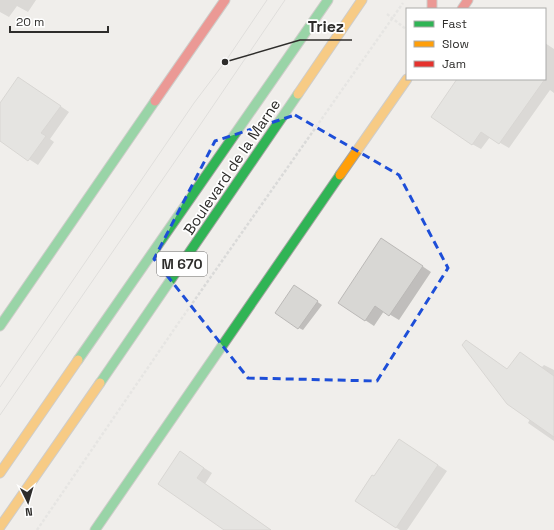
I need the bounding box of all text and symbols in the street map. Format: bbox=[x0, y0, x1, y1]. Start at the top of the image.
scale bar bbox=[10, 8, 108, 34]
legend bbox=[406, 8, 546, 80]
callout: Triez bbox=[300, 12, 352, 40]
text: 20 m bbox=[16, 14, 44, 30]
text: Triez bbox=[308, 16, 344, 37]
text: Fast bbox=[442, 16, 467, 32]
text: Slow bbox=[442, 36, 469, 52]
text: Jam bbox=[442, 56, 466, 72]
street label: Boulevard de la Marne bbox=[179, 95, 284, 238]
road number: M 670 bbox=[157, 252, 207, 276]
north arrow bbox=[8, 482, 48, 522]
text: N bbox=[25, 505, 33, 519]

